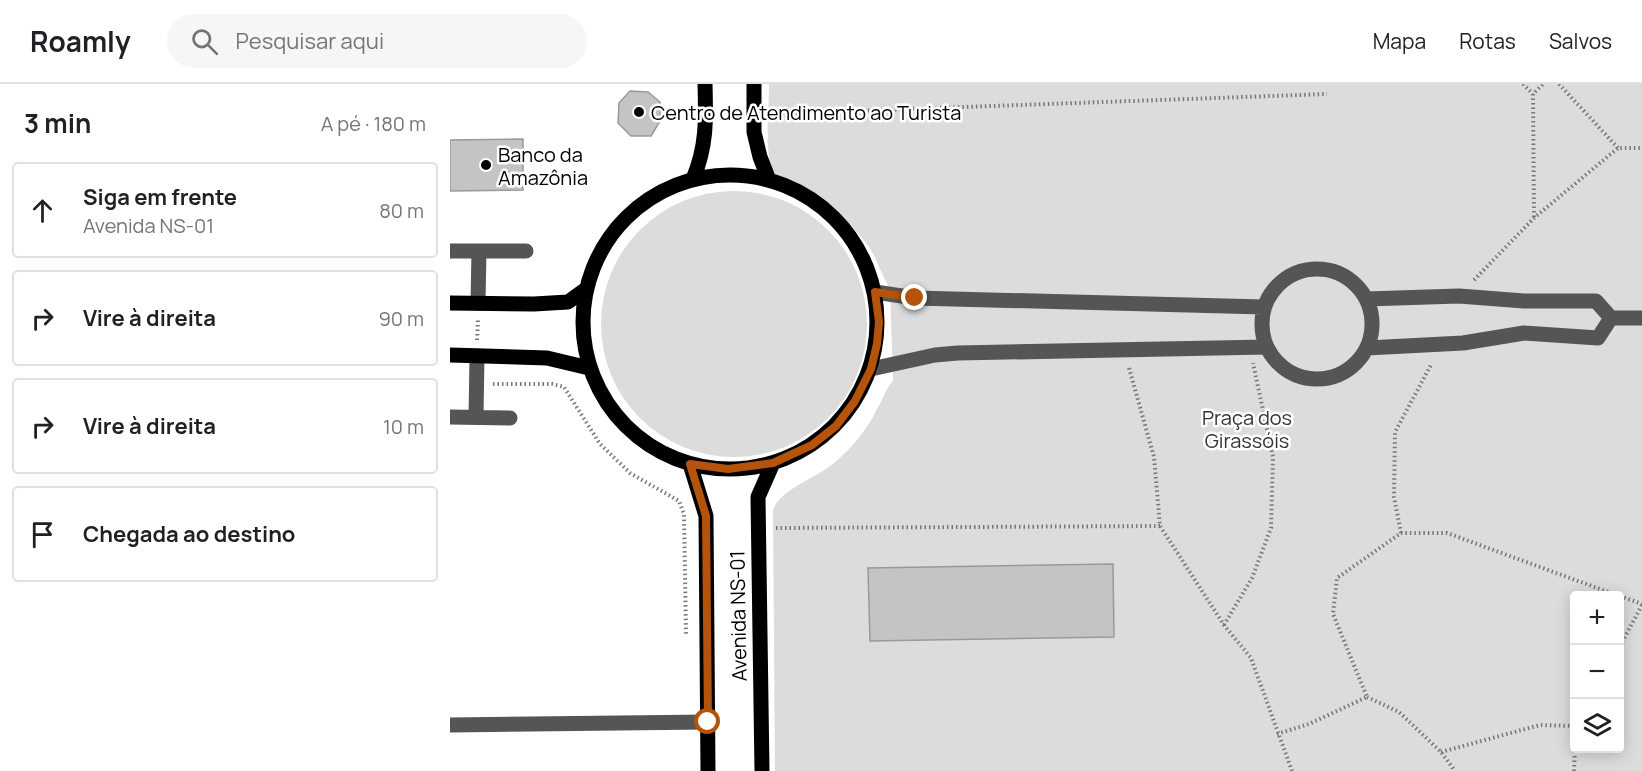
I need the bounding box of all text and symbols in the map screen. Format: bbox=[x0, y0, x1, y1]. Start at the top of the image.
search box bbox=[167, 14, 587, 68]
text: Roamly bbox=[30, 22, 131, 60]
icon: search bbox=[188, 25, 221, 58]
text: Pesquisar aqui bbox=[236, 26, 384, 56]
text: Mapa bbox=[1373, 27, 1426, 55]
text: Rotas bbox=[1459, 27, 1516, 55]
text: Salvos bbox=[1549, 27, 1612, 55]
place label: Centro de Atendimento ao Turista bbox=[651, 99, 961, 126]
text: 3 min bbox=[24, 105, 91, 141]
marker: Centro de Atendimento ao Turista bbox=[632, 105, 646, 119]
text: A pé · 180 m bbox=[321, 110, 426, 137]
place label: Banco da Amazônia bbox=[498, 141, 588, 191]
marker: Banco da Amazônia bbox=[479, 158, 493, 172]
text: Siga em frente bbox=[83, 182, 237, 212]
icon: ahead bbox=[26, 194, 59, 227]
text: 80 m bbox=[379, 197, 424, 224]
text: Avenida NS-01 bbox=[83, 212, 214, 239]
route end bbox=[901, 284, 927, 310]
icon: right bbox=[26, 302, 59, 335]
text: Vire à direita bbox=[83, 303, 216, 333]
text: 90 m bbox=[378, 305, 424, 332]
park label: Praça dos Girassóis bbox=[1202, 404, 1292, 454]
icon: right bbox=[26, 410, 59, 443]
text: Vire à direita bbox=[83, 411, 216, 441]
text: 10 m bbox=[383, 413, 424, 440]
icon: arrive bbox=[26, 518, 59, 551]
text: Chegada ao destino bbox=[83, 519, 295, 549]
street label: Avenida NS-01 bbox=[723, 550, 753, 682]
map controls bbox=[1570, 591, 1624, 753]
button: + bbox=[1570, 591, 1624, 645]
button: − bbox=[1570, 645, 1624, 699]
button: layers bbox=[1570, 699, 1624, 753]
route start bbox=[694, 708, 720, 734]

